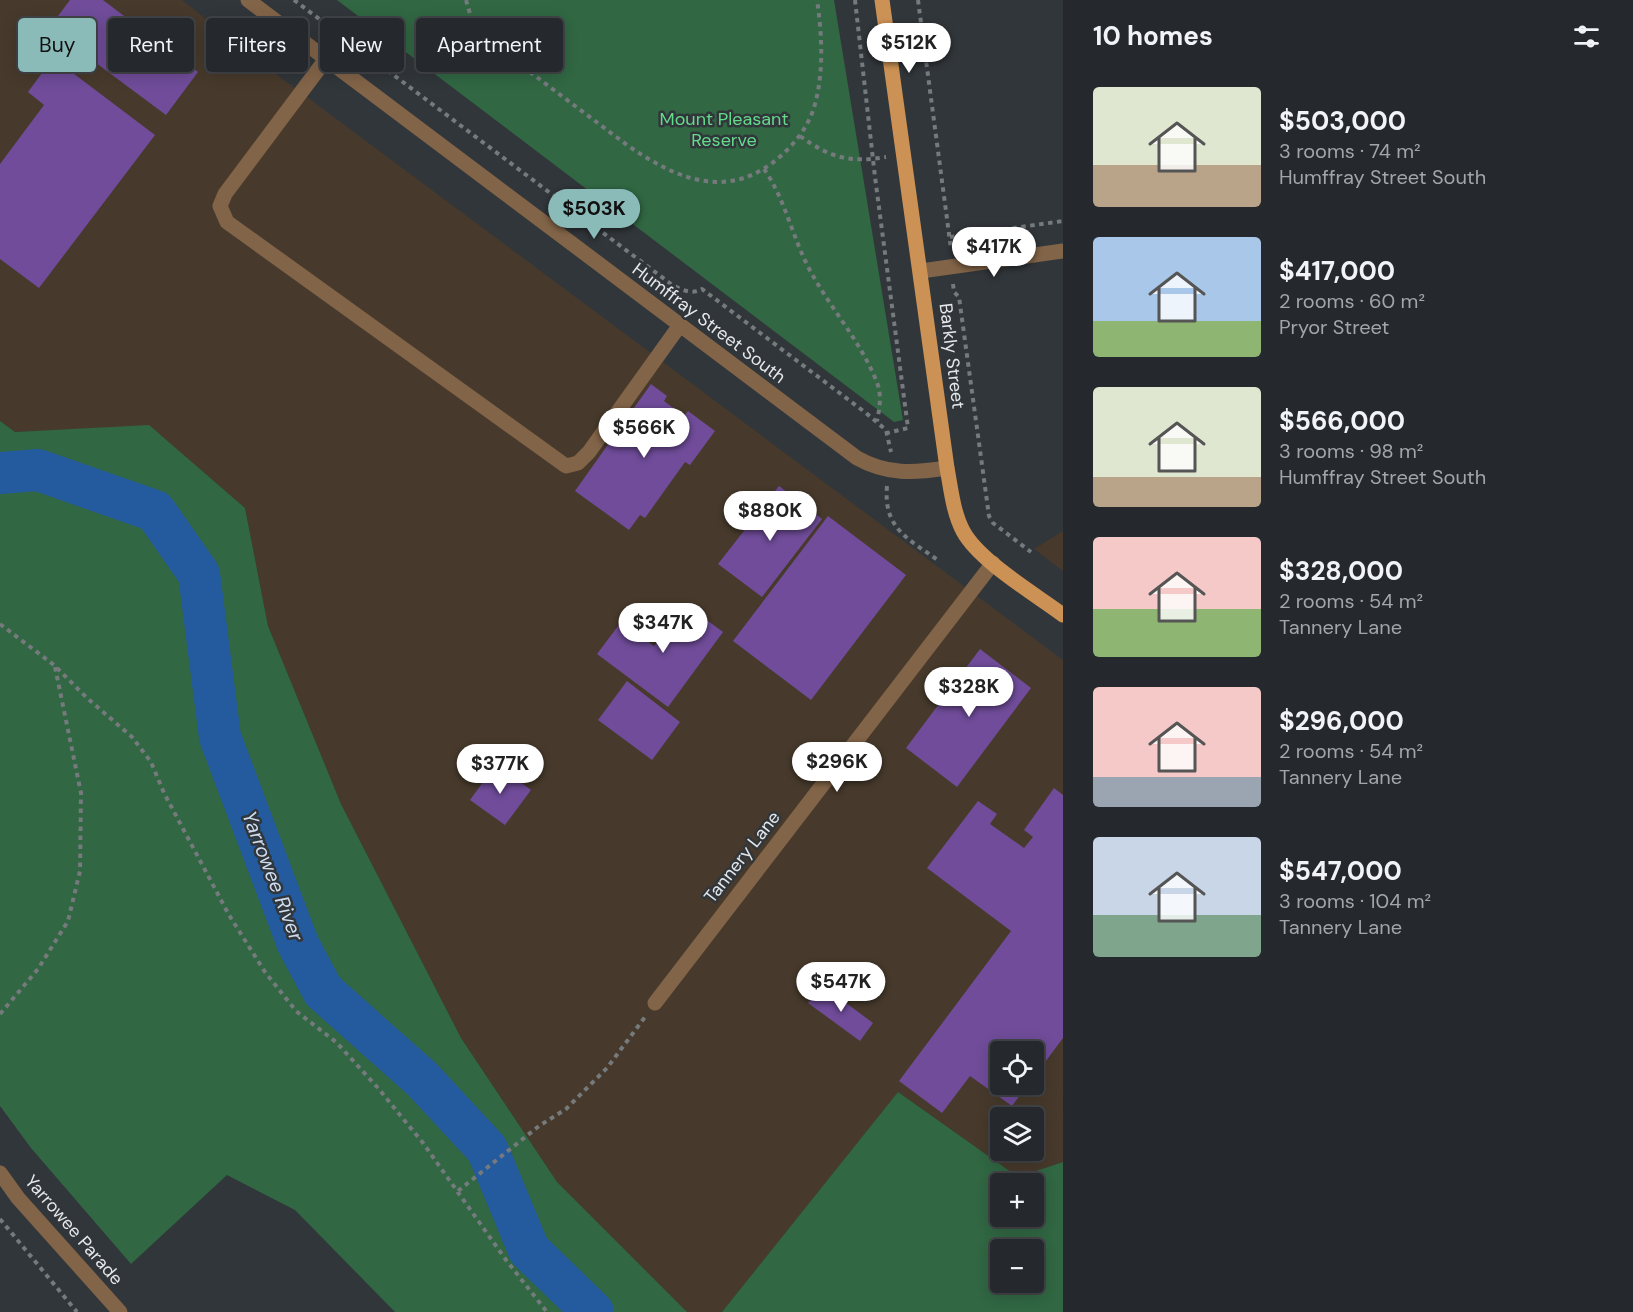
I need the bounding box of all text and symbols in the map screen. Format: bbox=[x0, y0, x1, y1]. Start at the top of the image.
chip: Buy bbox=[18, 18, 96, 72]
chip: Rent bbox=[108, 18, 194, 72]
chip: Filters bbox=[206, 18, 308, 72]
chip: New bbox=[320, 18, 404, 72]
chip: Apartment bbox=[416, 18, 563, 72]
text: 10 homes bbox=[1093, 19, 1213, 53]
icon: filters bbox=[1570, 20, 1603, 53]
pin: $512K bbox=[867, 23, 951, 74]
text: $512K bbox=[881, 29, 937, 55]
text: $503,000 bbox=[1279, 104, 1406, 138]
park label: Mount Pleasant Reserve bbox=[660, 107, 789, 152]
icon: home bbox=[1141, 111, 1213, 183]
text: 3 rooms · 74 m² bbox=[1279, 138, 1421, 164]
text: Humffray Street South bbox=[1279, 164, 1486, 190]
pin: $503K bbox=[552, 189, 636, 240]
text: $503K bbox=[562, 195, 626, 221]
pin: $417K bbox=[952, 227, 1036, 278]
text: $417K bbox=[966, 233, 1022, 259]
text: $417,000 bbox=[1279, 254, 1395, 288]
street label: Humffray Street South bbox=[627, 257, 791, 389]
icon: home bbox=[1141, 261, 1213, 333]
text: 2 rooms · 60 m² bbox=[1279, 288, 1425, 314]
street label: Barkly Street bbox=[934, 302, 970, 410]
text: Pryor Street bbox=[1279, 314, 1389, 340]
text: $566,000 bbox=[1279, 404, 1405, 438]
pin: $566K bbox=[602, 408, 686, 459]
icon: home bbox=[1141, 411, 1213, 483]
text: $566K bbox=[613, 414, 675, 440]
text: 3 rooms · 98 m² bbox=[1279, 438, 1423, 464]
text: Humffray Street South bbox=[1279, 464, 1486, 490]
pin: $880K bbox=[728, 491, 812, 542]
text: $880K bbox=[738, 497, 802, 523]
text: $328,000 bbox=[1279, 554, 1403, 588]
icon: home bbox=[1141, 561, 1213, 633]
text: 2 rooms · 54 m² bbox=[1279, 588, 1423, 614]
pin: $347K bbox=[621, 603, 705, 654]
text: $347K bbox=[633, 609, 693, 635]
text: Tannery Lane bbox=[1279, 614, 1402, 640]
pin: $328K bbox=[927, 667, 1011, 718]
text: $328K bbox=[938, 673, 1000, 699]
text: $296,000 bbox=[1279, 704, 1404, 738]
icon: home bbox=[1141, 711, 1213, 783]
text: 2 rooms · 54 m² bbox=[1279, 738, 1423, 764]
pin: $296K bbox=[795, 742, 879, 793]
pin: $377K bbox=[458, 744, 542, 795]
text: $296K bbox=[806, 748, 868, 774]
text: $377K bbox=[471, 750, 529, 776]
text: Tannery Lane bbox=[1279, 764, 1402, 790]
street label: Tannery Lane bbox=[698, 806, 786, 908]
water label: Yarrowee River bbox=[236, 807, 310, 945]
text: $547,000 bbox=[1279, 854, 1402, 888]
icon: home bbox=[1141, 861, 1213, 933]
text: 3 rooms · 104 m² bbox=[1279, 888, 1431, 914]
text: Tannery Lane bbox=[1279, 914, 1402, 940]
pin: $547K bbox=[799, 962, 883, 1013]
text: $547K bbox=[810, 968, 872, 994]
map controls bbox=[990, 1041, 1044, 1293]
button: locate bbox=[990, 1041, 1044, 1095]
button: layers bbox=[990, 1107, 1044, 1161]
street label: Yarrowee Parade bbox=[19, 1170, 129, 1290]
button: + bbox=[990, 1173, 1044, 1227]
button: − bbox=[990, 1239, 1044, 1293]

